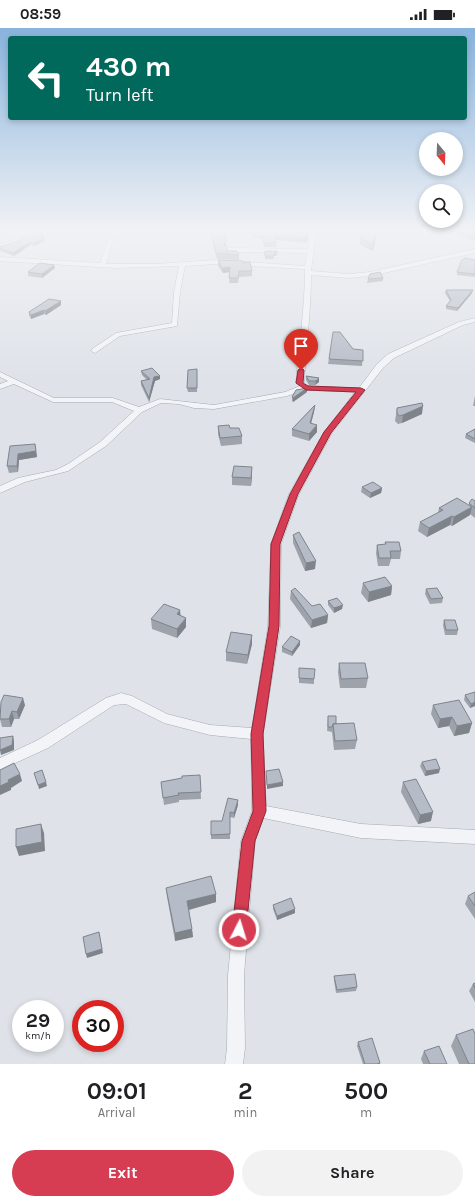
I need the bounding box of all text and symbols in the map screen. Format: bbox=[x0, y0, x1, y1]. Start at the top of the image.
text: 08:59 bbox=[20, 5, 61, 23]
text: 430 m bbox=[86, 50, 171, 83]
icon: left bbox=[20, 52, 72, 104]
text: Turn left bbox=[86, 84, 154, 106]
north arrow bbox=[419, 132, 463, 176]
map controls bbox=[419, 132, 463, 228]
button: search bbox=[419, 184, 463, 228]
pin bbox=[284, 329, 318, 370]
icon: arrive bbox=[290, 335, 312, 357]
position arrow bbox=[218, 909, 260, 951]
speed limit sign: 30 bbox=[72, 1000, 124, 1052]
text: 29 bbox=[26, 1009, 50, 1032]
text: km/h bbox=[25, 1030, 51, 1042]
text: 09:01 bbox=[87, 1077, 147, 1105]
text: 2 bbox=[238, 1077, 253, 1105]
text: 500 bbox=[344, 1077, 388, 1105]
text: Arrival bbox=[98, 1105, 136, 1120]
text: min bbox=[233, 1105, 257, 1120]
text: m bbox=[360, 1105, 372, 1120]
button: Exit bbox=[12, 1150, 234, 1196]
button: Share bbox=[242, 1150, 463, 1196]

